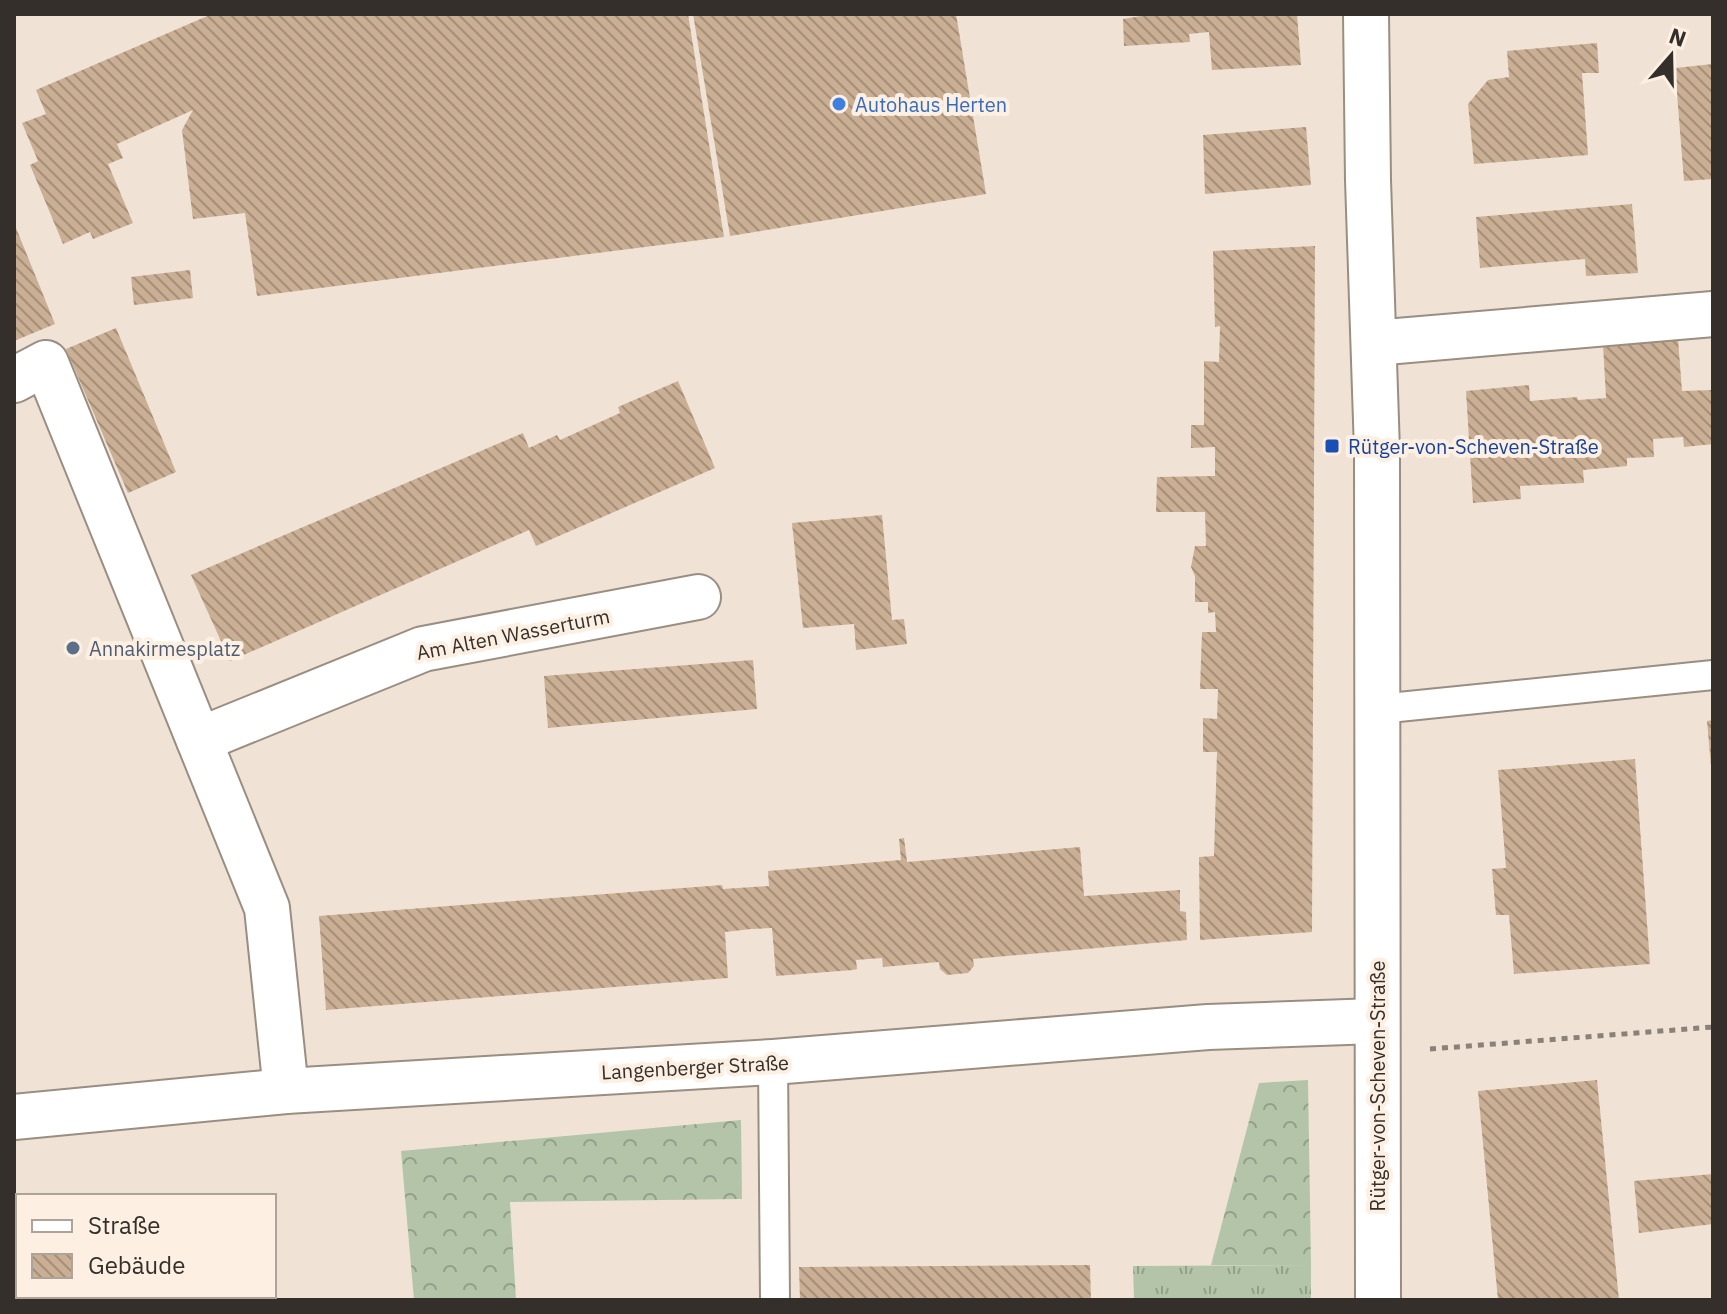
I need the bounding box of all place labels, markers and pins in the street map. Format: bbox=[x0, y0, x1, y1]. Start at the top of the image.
place label: Autohaus Herten bbox=[855, 91, 1007, 118]
marker: Autohaus Herten bbox=[830, 95, 848, 113]
place label: Rütger-von-Scheven-Straße bbox=[1348, 433, 1599, 460]
marker: Rütger-von-Scheven-Straße bbox=[1323, 437, 1341, 455]
place label: Annakirmesplatz bbox=[89, 635, 240, 662]
marker: Annakirmesplatz bbox=[64, 639, 82, 657]

